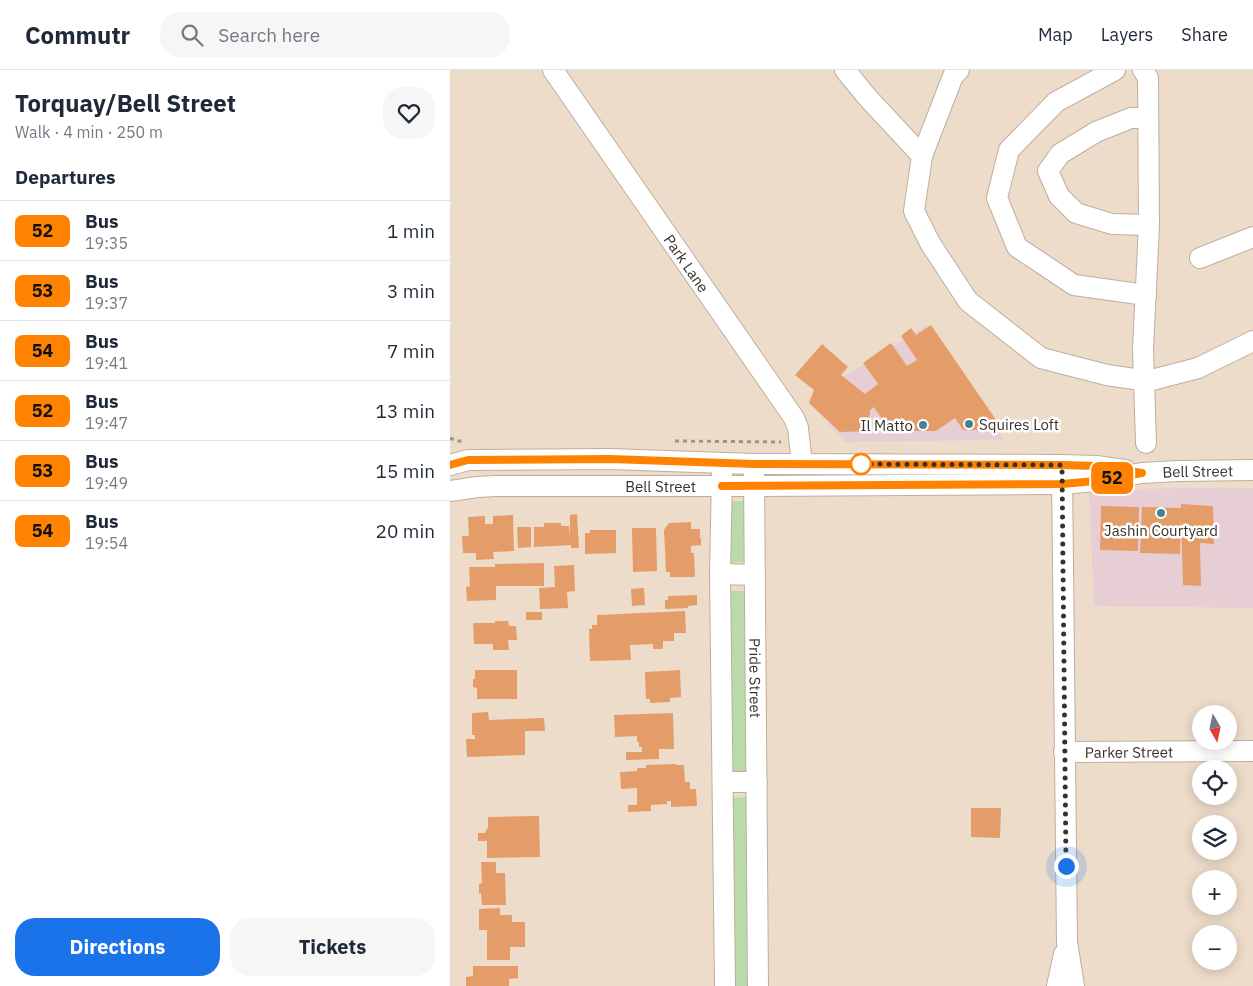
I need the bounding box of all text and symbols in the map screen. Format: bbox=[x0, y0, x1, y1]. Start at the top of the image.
search box bbox=[160, 12, 510, 57]
text: Commutr bbox=[25, 19, 130, 51]
icon: search bbox=[178, 21, 206, 49]
text: Search here bbox=[218, 23, 320, 47]
text: Map bbox=[1038, 23, 1073, 46]
text: Layers bbox=[1101, 23, 1153, 46]
text: Share bbox=[1181, 23, 1228, 46]
text: Torquay/Bell Street bbox=[15, 87, 236, 119]
button: heart bbox=[383, 87, 435, 139]
text: Walk · 4 min · 250 m bbox=[15, 122, 163, 142]
text: Departures bbox=[15, 165, 115, 189]
text: Bus bbox=[85, 209, 119, 233]
text: 52 bbox=[32, 219, 53, 242]
text: 1 min bbox=[387, 219, 435, 243]
street label: Park Lane bbox=[660, 231, 713, 296]
text: 19:35 bbox=[85, 233, 128, 253]
text: Bus bbox=[85, 269, 119, 293]
text: 53 bbox=[32, 279, 53, 302]
text: 3 min bbox=[387, 279, 435, 303]
text: 19:37 bbox=[85, 293, 128, 313]
text: Bus bbox=[85, 329, 119, 353]
text: 54 bbox=[32, 339, 53, 362]
text: 7 min bbox=[387, 339, 435, 363]
text: 19:41 bbox=[85, 353, 128, 373]
text: Bus bbox=[85, 389, 119, 413]
text: 52 bbox=[32, 399, 53, 422]
text: 13 min bbox=[376, 399, 435, 423]
text: 19:47 bbox=[85, 413, 128, 433]
place label: Squires Loft bbox=[979, 415, 1059, 434]
place label: Il Matto bbox=[860, 416, 913, 435]
marker: Squires Loft bbox=[963, 418, 975, 430]
marker: Il Matto bbox=[917, 419, 929, 431]
text: Bus bbox=[85, 449, 119, 473]
unlabelled marker bbox=[850, 453, 872, 475]
text: 53 bbox=[32, 459, 53, 482]
text: 15 min bbox=[376, 459, 435, 483]
street label: Bell Street bbox=[1162, 461, 1233, 481]
line badge: 52 bbox=[1090, 462, 1134, 494]
text: 52 bbox=[1101, 466, 1123, 489]
text: 19:49 bbox=[85, 473, 128, 493]
street label: Bell Street bbox=[625, 477, 696, 496]
marker: Jashin Courtyard bbox=[1155, 507, 1167, 519]
text: Bus bbox=[85, 509, 119, 533]
text: 54 bbox=[32, 519, 53, 542]
text: 20 min bbox=[376, 519, 435, 543]
place label: Jashin Courtyard bbox=[1104, 521, 1218, 540]
text: 19:54 bbox=[85, 533, 128, 553]
street label: Pride Street bbox=[746, 638, 765, 718]
north arrow bbox=[1192, 705, 1238, 750]
map controls bbox=[1192, 705, 1237, 970]
street label: Parker Street bbox=[1085, 742, 1173, 761]
button: locate bbox=[1192, 760, 1237, 805]
button: layers bbox=[1192, 815, 1237, 860]
your location bbox=[1054, 854, 1079, 879]
button: + bbox=[1192, 870, 1237, 915]
button: Directions bbox=[15, 918, 220, 976]
button: Tickets bbox=[230, 918, 435, 976]
button: − bbox=[1192, 925, 1237, 970]

